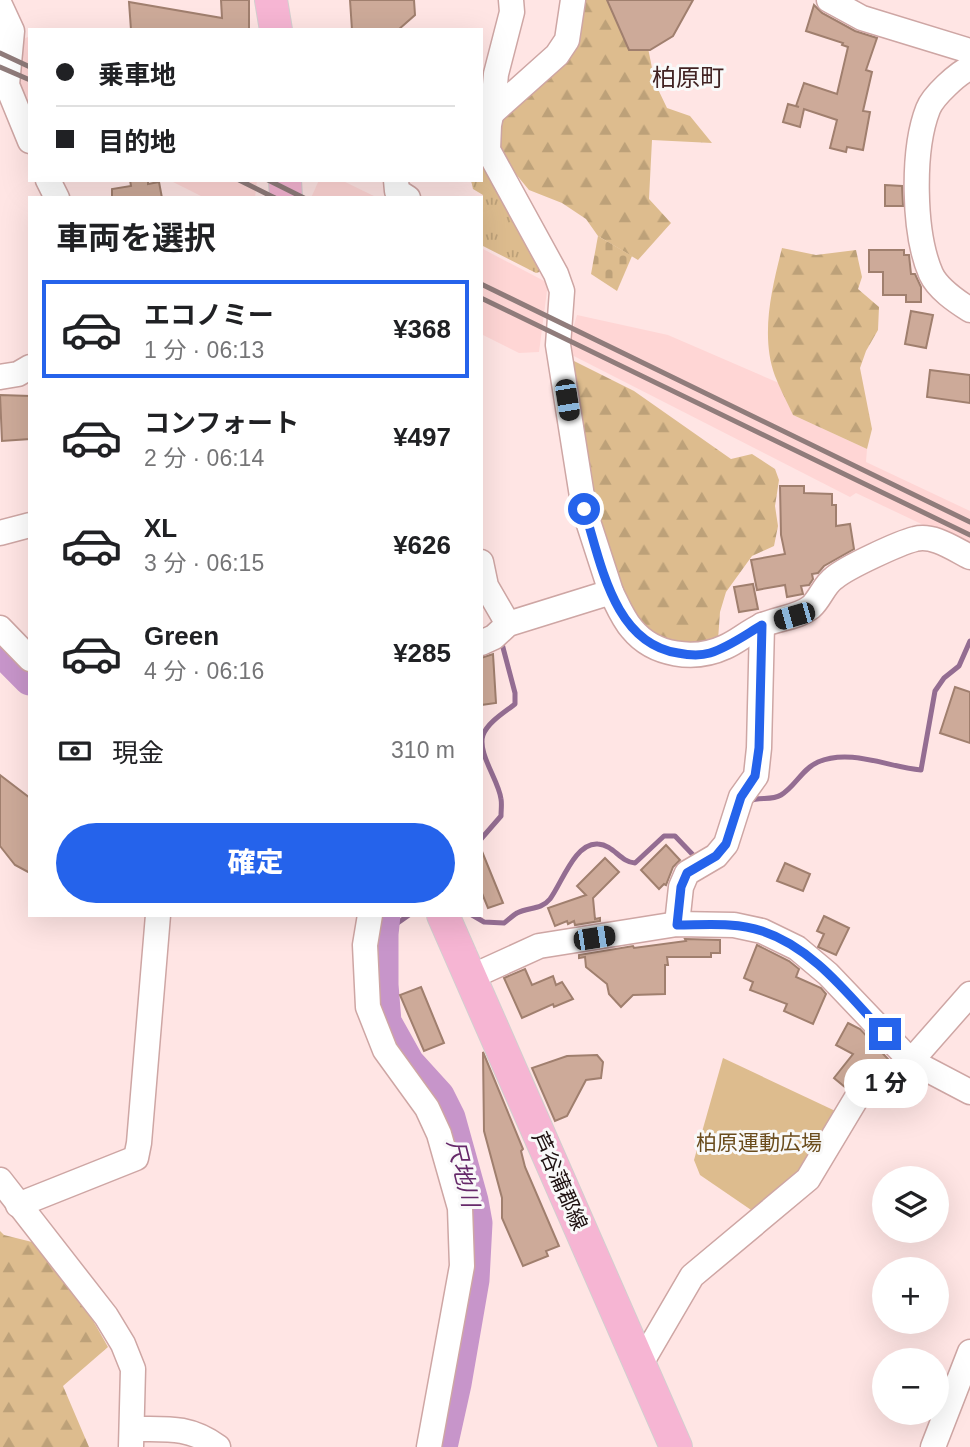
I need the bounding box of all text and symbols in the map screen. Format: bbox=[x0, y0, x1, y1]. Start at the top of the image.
text: 乗車地 bbox=[98, 60, 176, 90]
district label: 柏原町 bbox=[652, 64, 724, 91]
text: 目的地 bbox=[98, 127, 176, 157]
text: 車両を選択 bbox=[56, 220, 216, 256]
icon: car bbox=[60, 298, 123, 361]
text: エコノミー bbox=[144, 300, 274, 330]
text: ¥368 bbox=[393, 314, 451, 344]
text: 1 分 · 06:13 bbox=[144, 337, 264, 363]
car bbox=[554, 378, 581, 422]
icon: car bbox=[60, 406, 123, 469]
text: コンフォート bbox=[144, 408, 299, 438]
text: ¥497 bbox=[393, 422, 451, 452]
text: 2 分 · 06:14 bbox=[144, 445, 264, 471]
route start bbox=[568, 493, 600, 525]
text: XL bbox=[144, 513, 177, 543]
icon: car bbox=[60, 514, 123, 577]
text: ¥626 bbox=[393, 530, 451, 560]
text: 3 分 · 06:15 bbox=[144, 550, 264, 576]
car bbox=[771, 600, 818, 632]
text: Green bbox=[144, 621, 219, 651]
icon: car bbox=[60, 622, 123, 685]
text: ¥285 bbox=[393, 638, 451, 668]
text: 4 分 · 06:16 bbox=[144, 658, 264, 684]
icon: cash bbox=[56, 732, 94, 770]
text: 310 m bbox=[391, 737, 455, 763]
text: 現金 bbox=[112, 738, 164, 768]
button: 確定 bbox=[56, 823, 455, 903]
car bbox=[572, 924, 617, 952]
route end bbox=[869, 1018, 901, 1050]
callout: 1 分 bbox=[843, 1058, 927, 1108]
text: 1 分 bbox=[865, 1070, 907, 1096]
street label: 芦谷蒲郡線 bbox=[528, 1128, 592, 1234]
park label: 柏原運動広場 bbox=[696, 1131, 822, 1154]
water label: 尺地川 bbox=[442, 1136, 485, 1213]
map controls bbox=[872, 1166, 949, 1425]
button: layers bbox=[872, 1166, 949, 1243]
button: + bbox=[872, 1257, 949, 1334]
button: − bbox=[872, 1348, 949, 1425]

